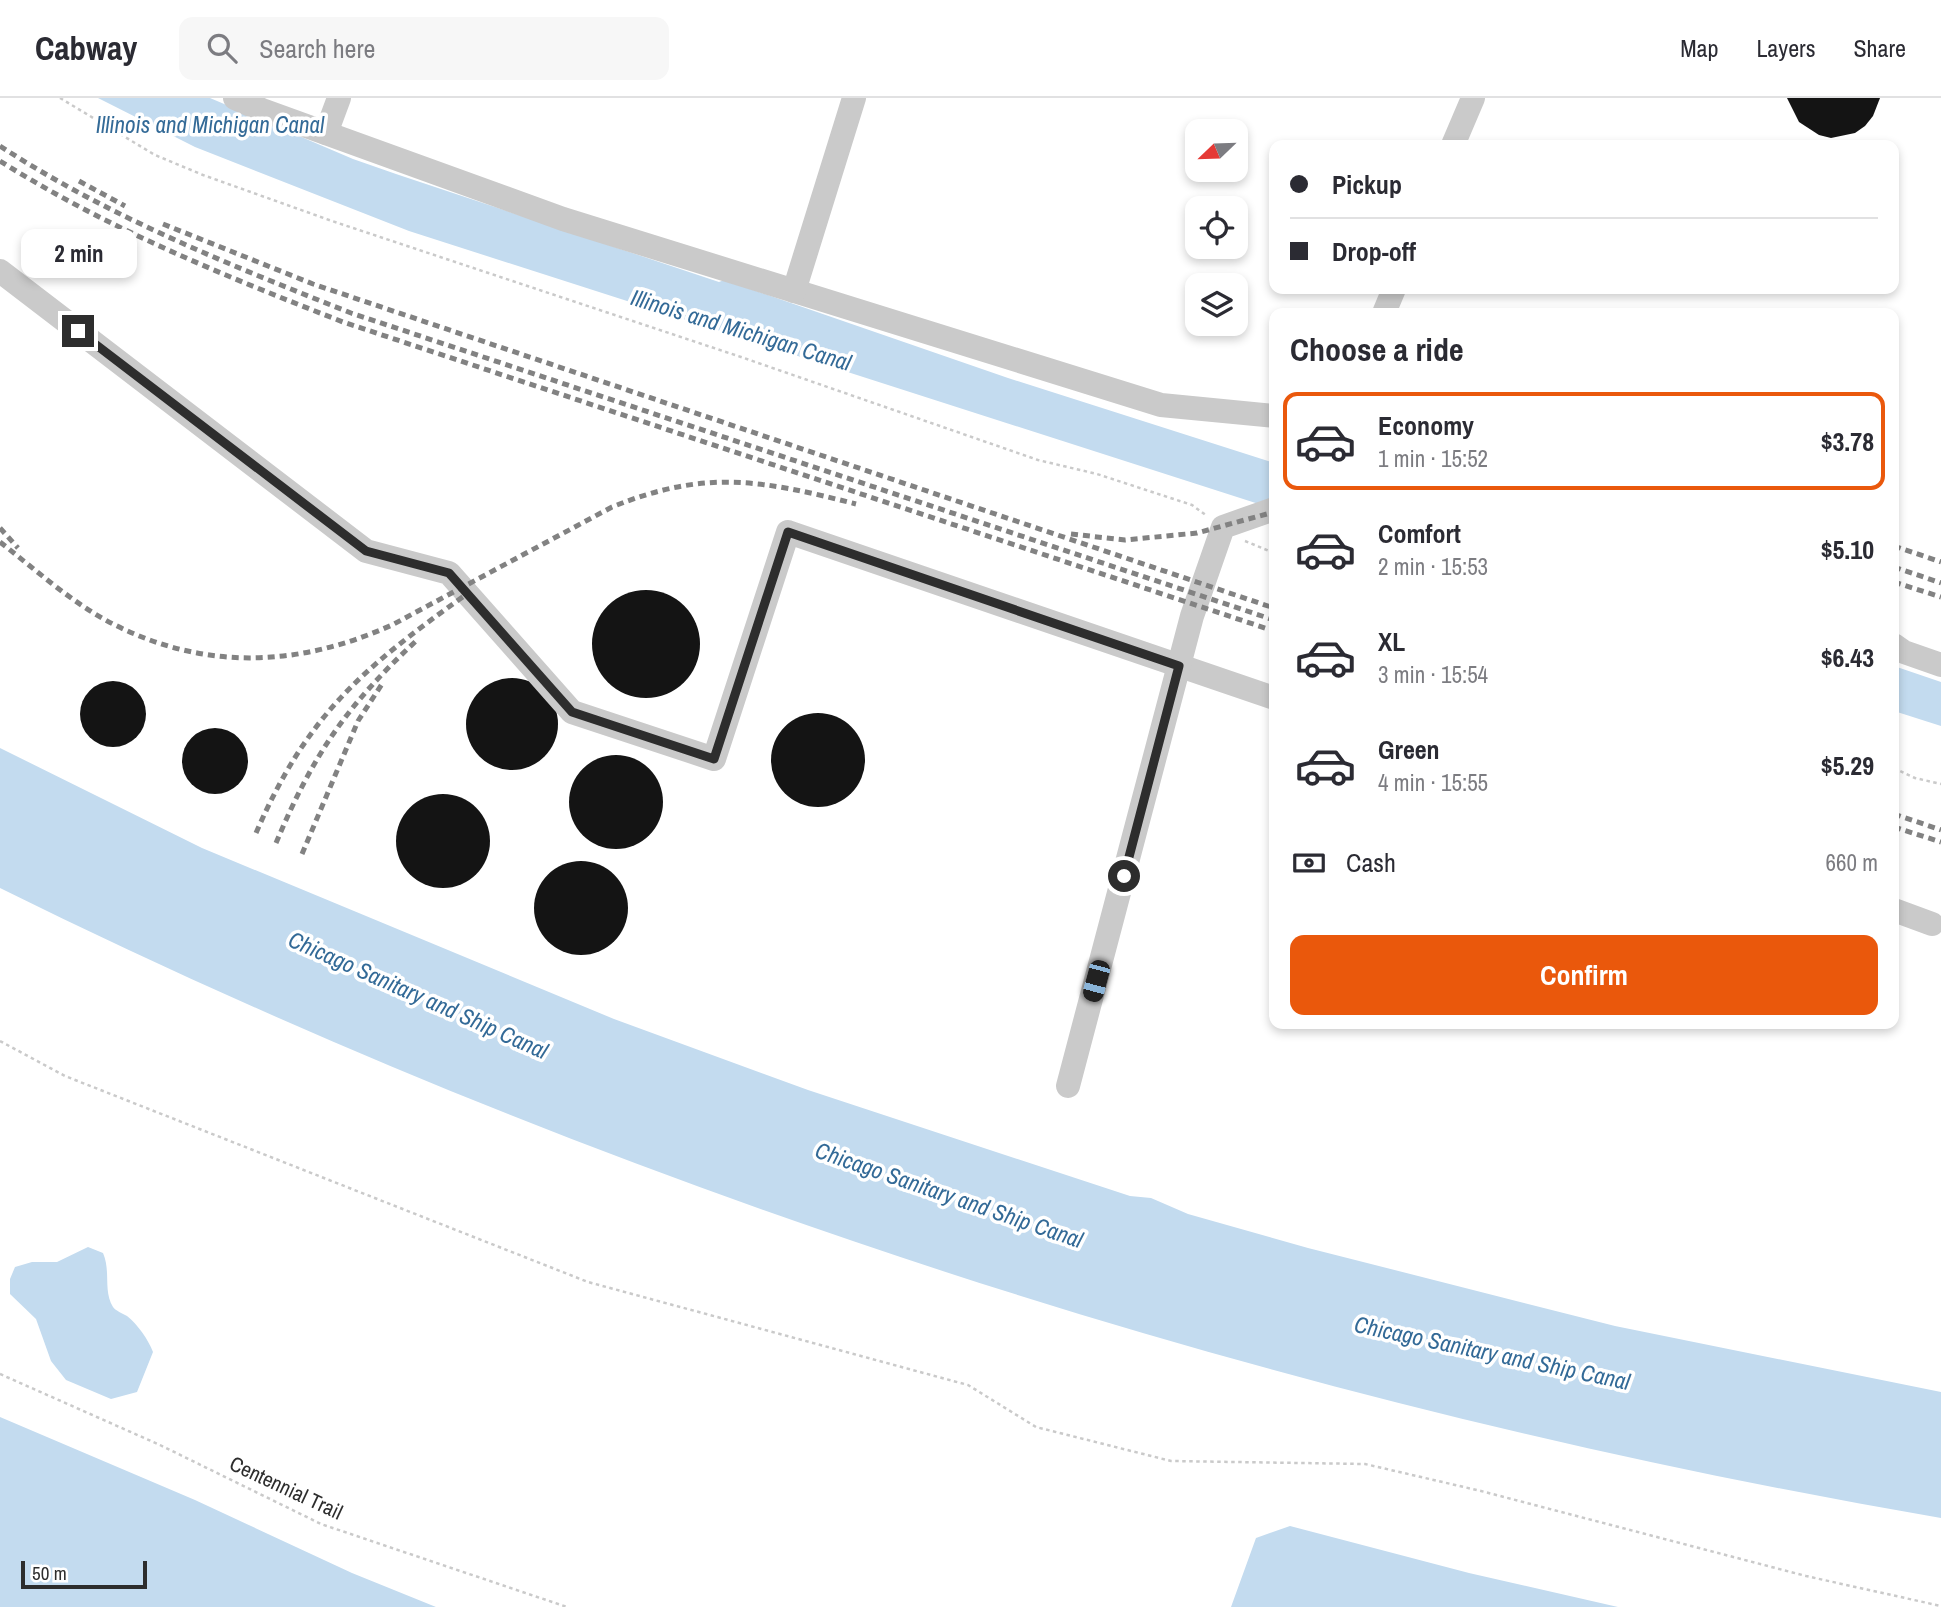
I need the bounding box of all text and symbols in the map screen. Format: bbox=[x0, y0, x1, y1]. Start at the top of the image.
search box bbox=[179, 17, 669, 80]
text: Cabway bbox=[35, 26, 137, 70]
icon: search bbox=[203, 29, 241, 67]
text: Search here bbox=[259, 31, 375, 66]
text: Map bbox=[1680, 32, 1718, 64]
text: Layers bbox=[1756, 32, 1815, 64]
text: Share bbox=[1853, 32, 1906, 64]
water label: Illinois and Michigan Canal bbox=[96, 109, 325, 140]
north arrow bbox=[1185, 119, 1248, 182]
map controls bbox=[1185, 119, 1248, 336]
text: Pickup bbox=[1332, 167, 1402, 202]
button: locate bbox=[1185, 196, 1248, 259]
callout: 2 min bbox=[20, 230, 136, 278]
text: Drop-off bbox=[1332, 234, 1416, 269]
text: 2 min bbox=[54, 238, 104, 269]
button: layers bbox=[1185, 273, 1248, 336]
water label: Illinois and Michigan Canal bbox=[627, 281, 856, 378]
route end bbox=[62, 315, 94, 347]
text: Choose a ride bbox=[1290, 328, 1464, 371]
text: Economy bbox=[1378, 408, 1474, 443]
icon: car bbox=[1294, 410, 1357, 473]
text: $3.78 bbox=[1821, 424, 1874, 459]
text: 1 min · 15:52 bbox=[1378, 443, 1488, 474]
text: Comfort bbox=[1378, 516, 1461, 551]
icon: car bbox=[1294, 518, 1357, 581]
text: $5.10 bbox=[1821, 532, 1874, 567]
text: 2 min · 15:53 bbox=[1378, 551, 1488, 582]
text: XL bbox=[1378, 624, 1405, 659]
icon: car bbox=[1294, 626, 1357, 689]
text: $6.43 bbox=[1821, 640, 1874, 675]
text: 3 min · 15:54 bbox=[1378, 659, 1488, 690]
text: Green bbox=[1378, 732, 1440, 767]
icon: car bbox=[1294, 734, 1357, 797]
text: $5.29 bbox=[1821, 748, 1874, 783]
text: 4 min · 15:55 bbox=[1378, 767, 1488, 798]
icon: cash bbox=[1290, 844, 1328, 882]
text: Cash bbox=[1346, 845, 1396, 880]
text: 660 m bbox=[1826, 847, 1878, 878]
route start bbox=[1108, 860, 1140, 892]
water label: Chicago Sanitary and Ship Canal bbox=[284, 923, 554, 1066]
button: Confirm bbox=[1290, 935, 1878, 1015]
car bbox=[1081, 958, 1112, 1004]
water label: Chicago Sanitary and Ship Canal bbox=[811, 1134, 1088, 1255]
water label: Chicago Sanitary and Ship Canal bbox=[1351, 1308, 1634, 1397]
street label: Centennial Trail bbox=[225, 1449, 347, 1526]
scale bar bbox=[21, 1558, 147, 1590]
text: 50 m bbox=[32, 1560, 67, 1586]

